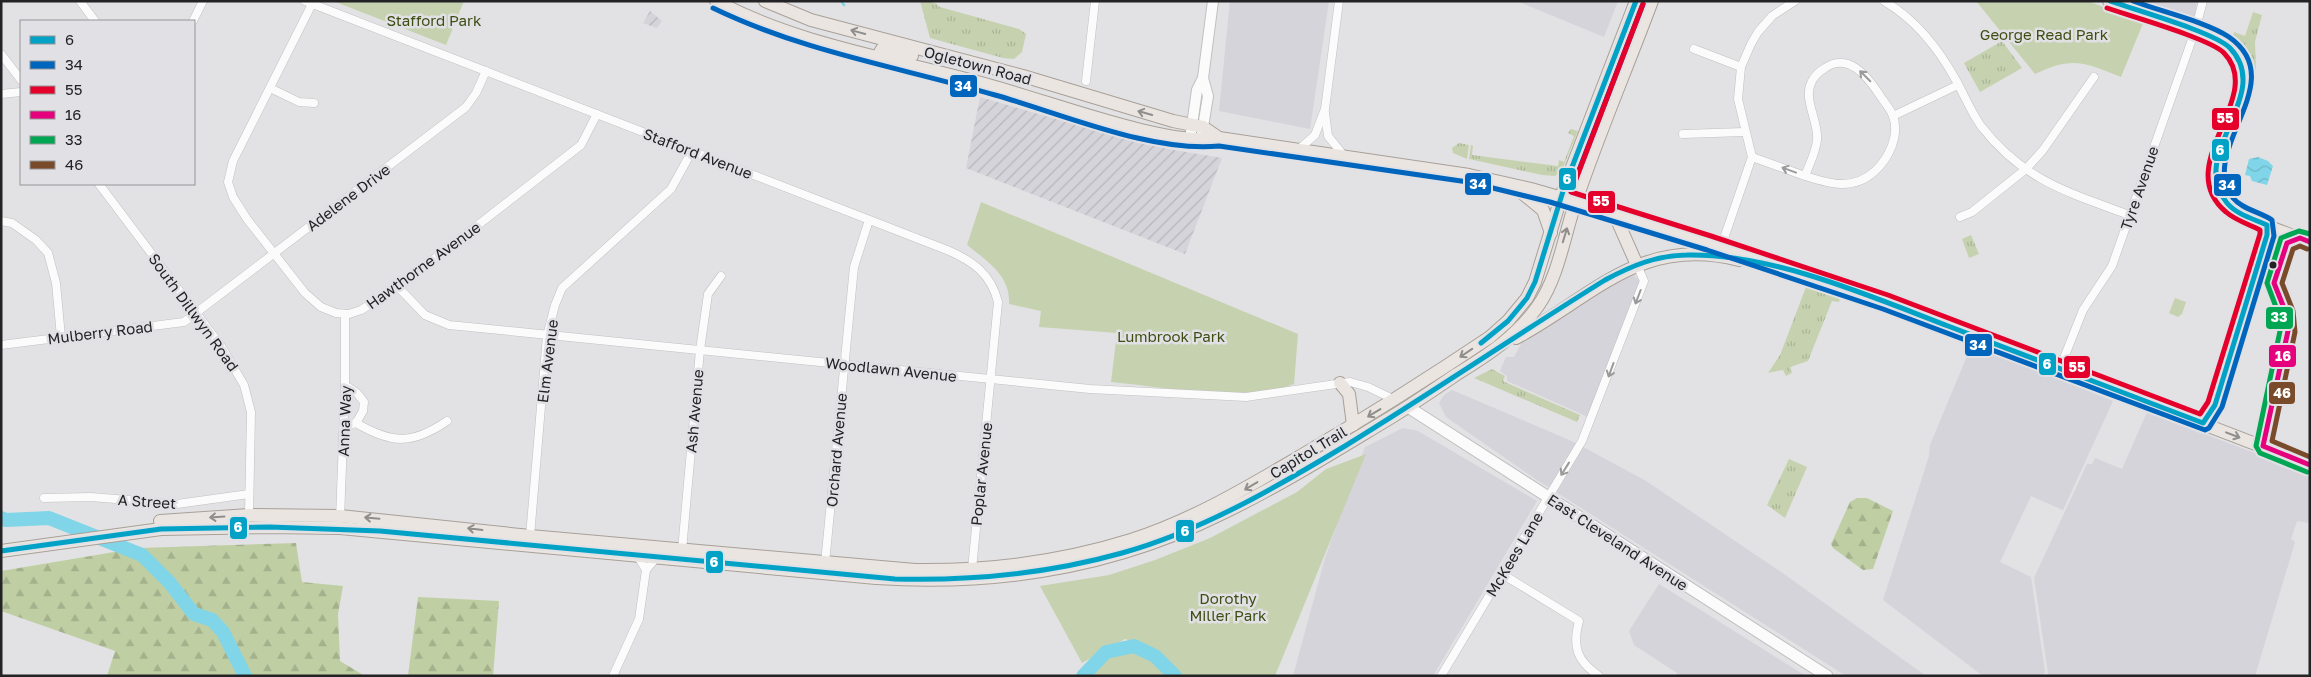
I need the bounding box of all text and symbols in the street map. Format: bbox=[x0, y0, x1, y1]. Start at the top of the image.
park label: Stafford Park bbox=[387, 11, 482, 29]
legend bbox=[20, 20, 195, 185]
park label: George Read Park bbox=[1980, 25, 2109, 43]
one-way arrow bbox=[850, 27, 866, 37]
text: 6 bbox=[65, 30, 74, 48]
street label: Ogletown Road bbox=[922, 42, 1034, 88]
text: 34 bbox=[65, 55, 83, 73]
one-way arrow bbox=[1859, 70, 1871, 82]
line badge: 34 bbox=[949, 74, 978, 98]
text: 34 bbox=[954, 77, 972, 94]
text: 55 bbox=[65, 80, 82, 98]
text: 16 bbox=[65, 105, 81, 123]
one-way arrow bbox=[1137, 107, 1153, 117]
line badge: 55 bbox=[2211, 107, 2240, 131]
text: 55 bbox=[2216, 109, 2234, 126]
street label: Stafford Avenue bbox=[641, 124, 755, 182]
text: 33 bbox=[65, 130, 83, 148]
line badge: 6 bbox=[2211, 138, 2230, 162]
text: 6 bbox=[2216, 141, 2225, 158]
street label: Tyre Avenue bbox=[2116, 143, 2162, 232]
text: 46 bbox=[65, 155, 83, 173]
street label: Adelene Drive bbox=[303, 160, 394, 234]
one-way arrow bbox=[1782, 165, 1797, 174]
line badge: 6 bbox=[1558, 167, 1577, 191]
text: 6 bbox=[1563, 170, 1572, 187]
line badge: 34 bbox=[1464, 172, 1492, 196]
line badge: 34 bbox=[2213, 173, 2242, 197]
text: 34 bbox=[1469, 175, 1487, 192]
text: 34 bbox=[2218, 176, 2236, 193]
line badge: 55 bbox=[1587, 190, 1616, 214]
text: 55 bbox=[1592, 192, 1610, 209]
street label: Hawthorne Avenue bbox=[362, 217, 484, 313]
one-way arrow bbox=[1561, 227, 1571, 243]
street label: South Dillwyn Road bbox=[145, 250, 243, 374]
unlabelled marker bbox=[2268, 260, 2278, 270]
one-way arrow bbox=[1633, 288, 1642, 304]
line badge: 33 bbox=[2265, 306, 2294, 330]
text: 33 bbox=[2270, 308, 2288, 325]
street label: Mulberry Road bbox=[46, 317, 154, 347]
street label: Elm Avenue bbox=[533, 318, 561, 404]
park label: Lumbrook Park bbox=[1117, 327, 1226, 345]
line badge: 34 bbox=[1964, 333, 1993, 357]
text: 34 bbox=[1969, 336, 1987, 353]
line badge: 16 bbox=[2268, 344, 2297, 368]
text: 16 bbox=[2275, 347, 2291, 364]
one-way arrow bbox=[1459, 349, 1473, 359]
line badge: 6 bbox=[2038, 352, 2057, 376]
street label: Woodlawn Avenue bbox=[824, 353, 958, 385]
text: 6 bbox=[2043, 355, 2052, 372]
line badge: 55 bbox=[2063, 355, 2091, 379]
text: 55 bbox=[2068, 358, 2086, 375]
one-way arrow bbox=[1606, 361, 1615, 377]
street label: Ash Avenue bbox=[681, 368, 707, 454]
line badge: 46 bbox=[2268, 381, 2296, 405]
text: 46 bbox=[2273, 384, 2291, 401]
street label: Anna Way bbox=[334, 385, 354, 457]
street label: Orchard Avenue bbox=[822, 392, 850, 508]
one-way arrow bbox=[1367, 408, 1381, 418]
street label: Poplar Avenue bbox=[967, 421, 995, 527]
street label: Capitol Trail bbox=[1266, 422, 1350, 482]
one-way arrow bbox=[2225, 431, 2240, 440]
one-way arrow bbox=[1560, 462, 1570, 476]
one-way arrow bbox=[1243, 481, 1258, 491]
street label: A Street bbox=[117, 490, 177, 512]
street label: East Cleveland Avenue bbox=[1544, 490, 1692, 594]
street label: McKees Lane bbox=[1482, 508, 1546, 599]
one-way arrow bbox=[209, 512, 225, 521]
one-way arrow bbox=[364, 513, 380, 523]
line badge: 6 bbox=[229, 516, 248, 540]
text: 6 bbox=[234, 518, 243, 535]
line badge: 6 bbox=[1175, 519, 1195, 543]
text: 6 bbox=[1181, 522, 1190, 539]
one-way arrow bbox=[467, 524, 483, 534]
line badge: 6 bbox=[705, 550, 724, 574]
text: 6 bbox=[710, 553, 719, 570]
park label: Dorothy Miller Park bbox=[1189, 589, 1267, 624]

